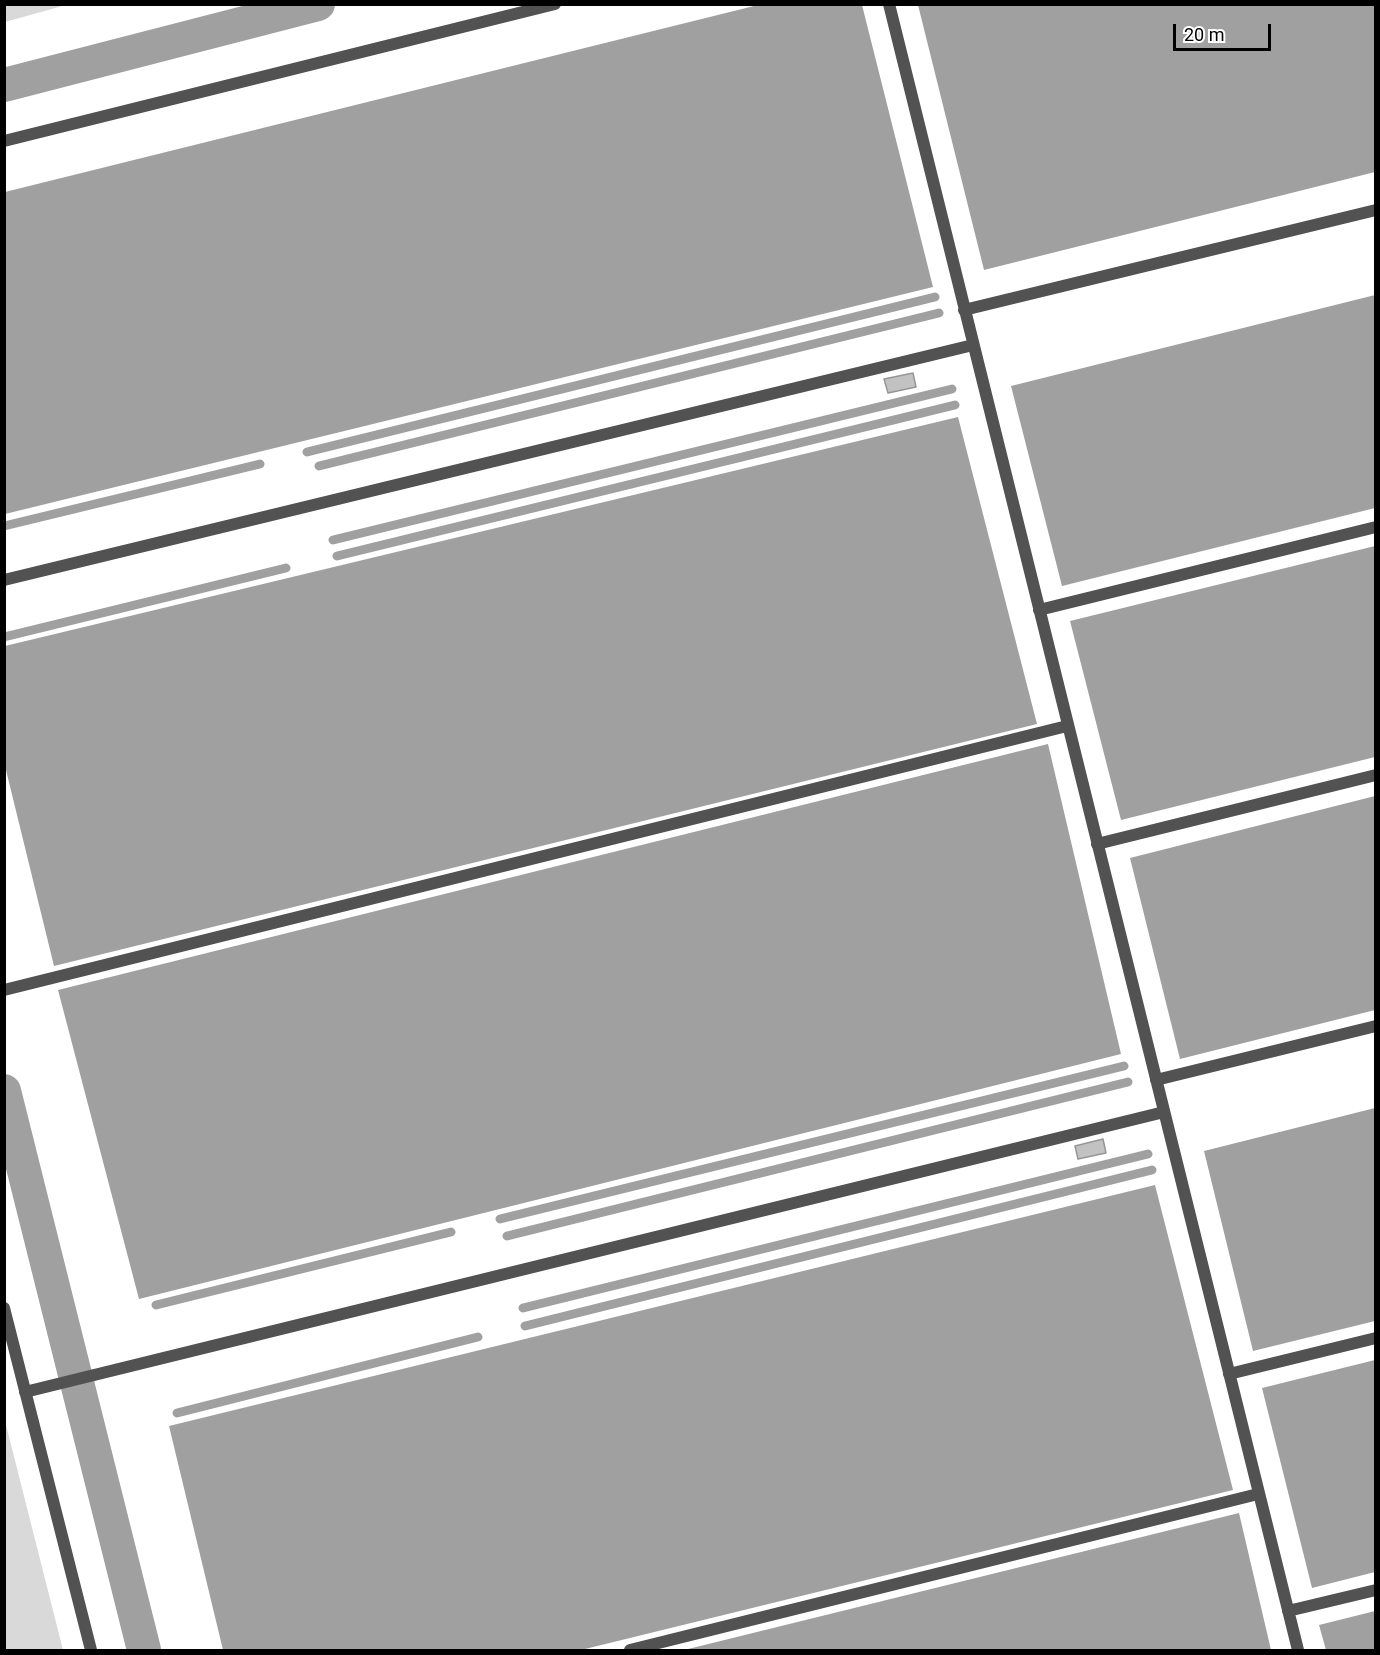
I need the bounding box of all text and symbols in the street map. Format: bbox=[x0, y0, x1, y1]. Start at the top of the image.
scale bar bbox=[1176, 12, 1274, 50]
text: 20 m bbox=[1184, 24, 1224, 45]

